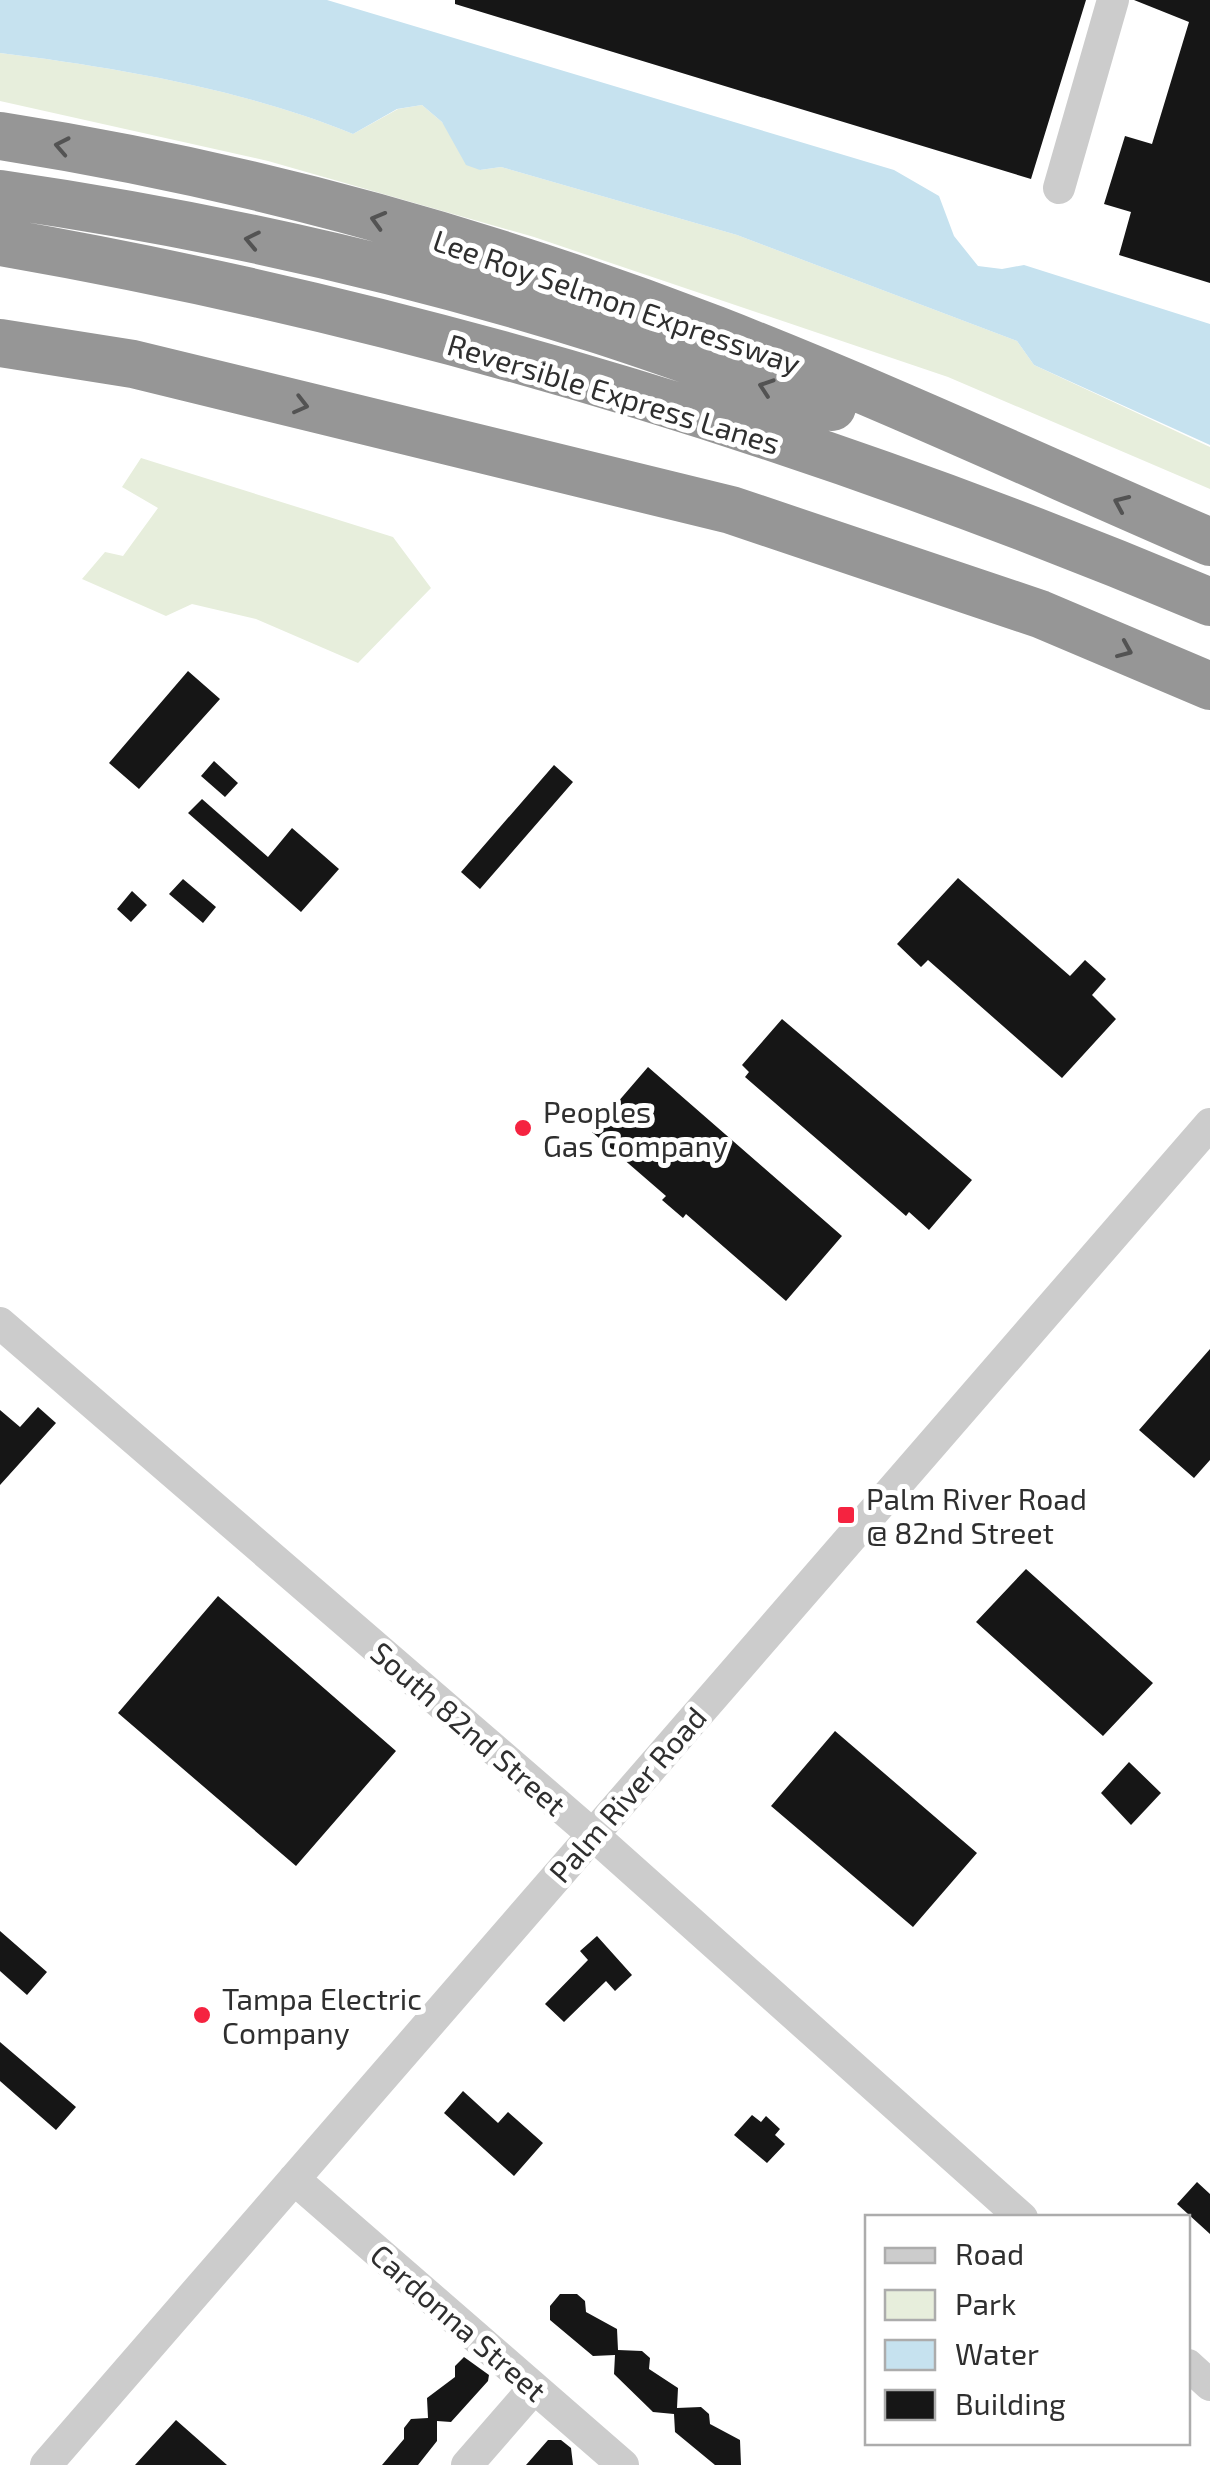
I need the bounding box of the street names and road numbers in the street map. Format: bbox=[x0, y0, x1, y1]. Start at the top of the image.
street label: Lee Roy Selmon Expressway bbox=[429, 221, 805, 381]
street label: Reversible Express Lanes bbox=[444, 325, 784, 461]
street label: South 82nd Street bbox=[364, 1634, 574, 1822]
street label: Palm River Road bbox=[541, 1699, 713, 1889]
street label: Cardonna Street bbox=[364, 2236, 554, 2408]

